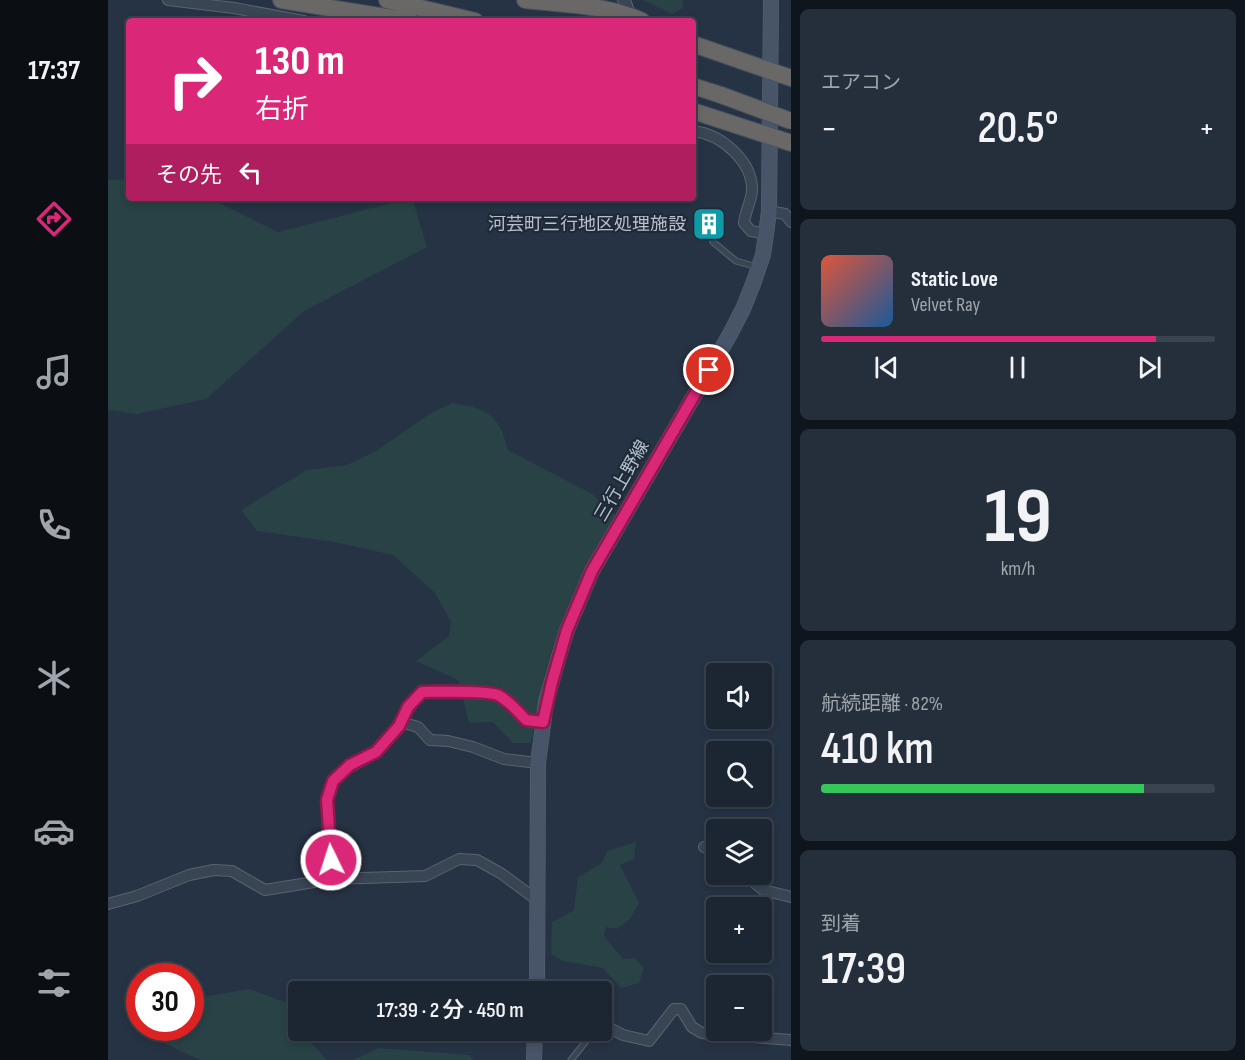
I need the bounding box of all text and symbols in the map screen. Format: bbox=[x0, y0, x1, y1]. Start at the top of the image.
text: 130 m bbox=[255, 36, 345, 87]
icon: right bbox=[156, 42, 234, 120]
text: 17:37 bbox=[28, 55, 80, 87]
text: エアコン bbox=[821, 71, 901, 95]
text: 右折 bbox=[255, 94, 309, 126]
text: 20.5° bbox=[977, 101, 1059, 156]
text: − bbox=[821, 109, 837, 149]
text: + bbox=[1199, 109, 1215, 149]
icon: left bbox=[234, 156, 267, 189]
text: その先 bbox=[156, 162, 222, 189]
icon: directions bbox=[33, 198, 75, 240]
building icon: 河芸町三行地区処理施設 bbox=[691, 206, 727, 242]
place label: 河芸町三行地区処理施設 bbox=[488, 214, 686, 235]
text: Static Love bbox=[911, 266, 998, 293]
text: Velvet Ray bbox=[911, 293, 980, 317]
pin bbox=[683, 344, 734, 395]
icon: music bbox=[33, 351, 75, 393]
icon: previous bbox=[870, 351, 903, 384]
icon: pause bbox=[1001, 351, 1034, 384]
icon: next bbox=[1133, 351, 1166, 384]
icon: arrive bbox=[692, 353, 725, 386]
street label: 三行上野線 bbox=[590, 437, 654, 525]
text: 19 bbox=[984, 471, 1052, 564]
icon: phone bbox=[33, 504, 75, 546]
text: km/h bbox=[1001, 557, 1035, 581]
icon: climate bbox=[33, 657, 75, 699]
map controls bbox=[706, 663, 772, 1041]
button: sound bbox=[706, 663, 772, 729]
text: 航続距離 · 82% bbox=[821, 692, 943, 716]
text: 410 km bbox=[821, 722, 934, 777]
button: search bbox=[706, 741, 772, 807]
icon: car bbox=[33, 810, 75, 852]
button: layers bbox=[706, 819, 772, 885]
position arrow bbox=[299, 828, 363, 892]
button: + bbox=[706, 897, 772, 963]
text: 到着 bbox=[821, 912, 861, 936]
text: 17:39 bbox=[821, 942, 906, 997]
icon: filters bbox=[33, 962, 75, 1004]
speed limit sign: 30 bbox=[126, 963, 204, 1041]
button: − bbox=[706, 975, 772, 1041]
text: 17:39 · 2 分 · 450 m bbox=[376, 997, 524, 1024]

